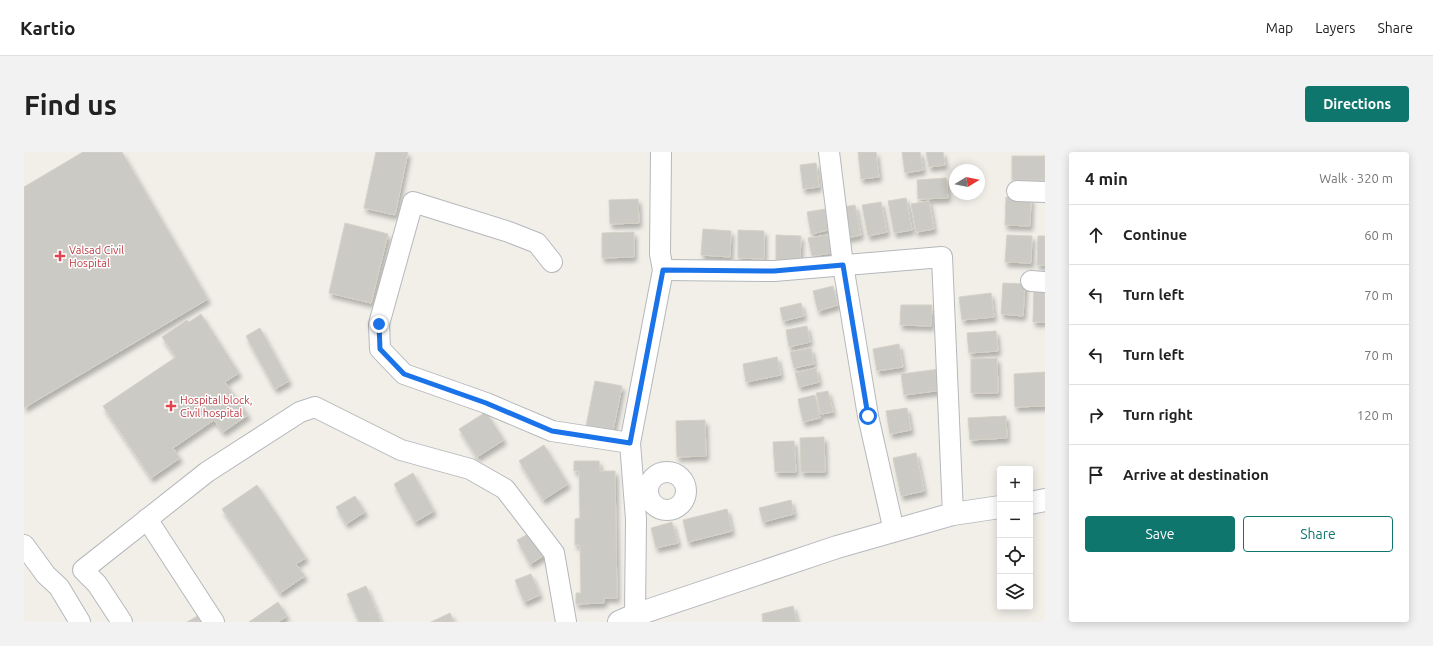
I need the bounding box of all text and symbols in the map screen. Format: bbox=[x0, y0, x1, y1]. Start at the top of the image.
text: Kartio bbox=[20, 17, 76, 39]
text: Map bbox=[1266, 20, 1293, 36]
text: Layers bbox=[1315, 20, 1355, 36]
text: Share bbox=[1377, 20, 1413, 36]
button: Directions bbox=[1305, 86, 1409, 122]
text: Find us bbox=[24, 89, 117, 120]
north arrow bbox=[949, 164, 985, 200]
text: 4 min bbox=[1085, 169, 1128, 188]
text: Walk · 320 m bbox=[1319, 171, 1393, 185]
icon: ahead bbox=[1085, 224, 1107, 246]
text: Continue bbox=[1123, 226, 1187, 243]
text: 60 m bbox=[1364, 228, 1393, 242]
place label: Valsad Civil Hospital bbox=[69, 244, 124, 269]
marker: Valsad Civil Hospital bbox=[54, 250, 66, 262]
icon: left bbox=[1085, 284, 1107, 306]
text: Turn left bbox=[1123, 286, 1184, 303]
text: 70 m bbox=[1364, 288, 1393, 302]
route end bbox=[370, 315, 388, 333]
icon: left bbox=[1085, 344, 1107, 366]
text: Turn left bbox=[1123, 346, 1184, 363]
text: 70 m bbox=[1364, 348, 1393, 362]
place label: Hospital block, Civil hospital bbox=[180, 394, 252, 419]
marker: Hospital block, Civil hospital bbox=[165, 400, 177, 412]
icon: right bbox=[1085, 404, 1107, 426]
text: Turn right bbox=[1123, 406, 1193, 423]
route start bbox=[859, 407, 877, 425]
text: 120 m bbox=[1357, 408, 1393, 422]
icon: arrive bbox=[1085, 464, 1107, 486]
map controls bbox=[997, 466, 1033, 610]
button: + bbox=[997, 466, 1033, 502]
text: Arrive at destination bbox=[1123, 466, 1269, 483]
button: − bbox=[997, 502, 1033, 538]
button: Save bbox=[1085, 516, 1235, 552]
button: Share bbox=[1243, 516, 1393, 552]
button: locate bbox=[997, 538, 1033, 574]
button: layers bbox=[997, 574, 1033, 610]

